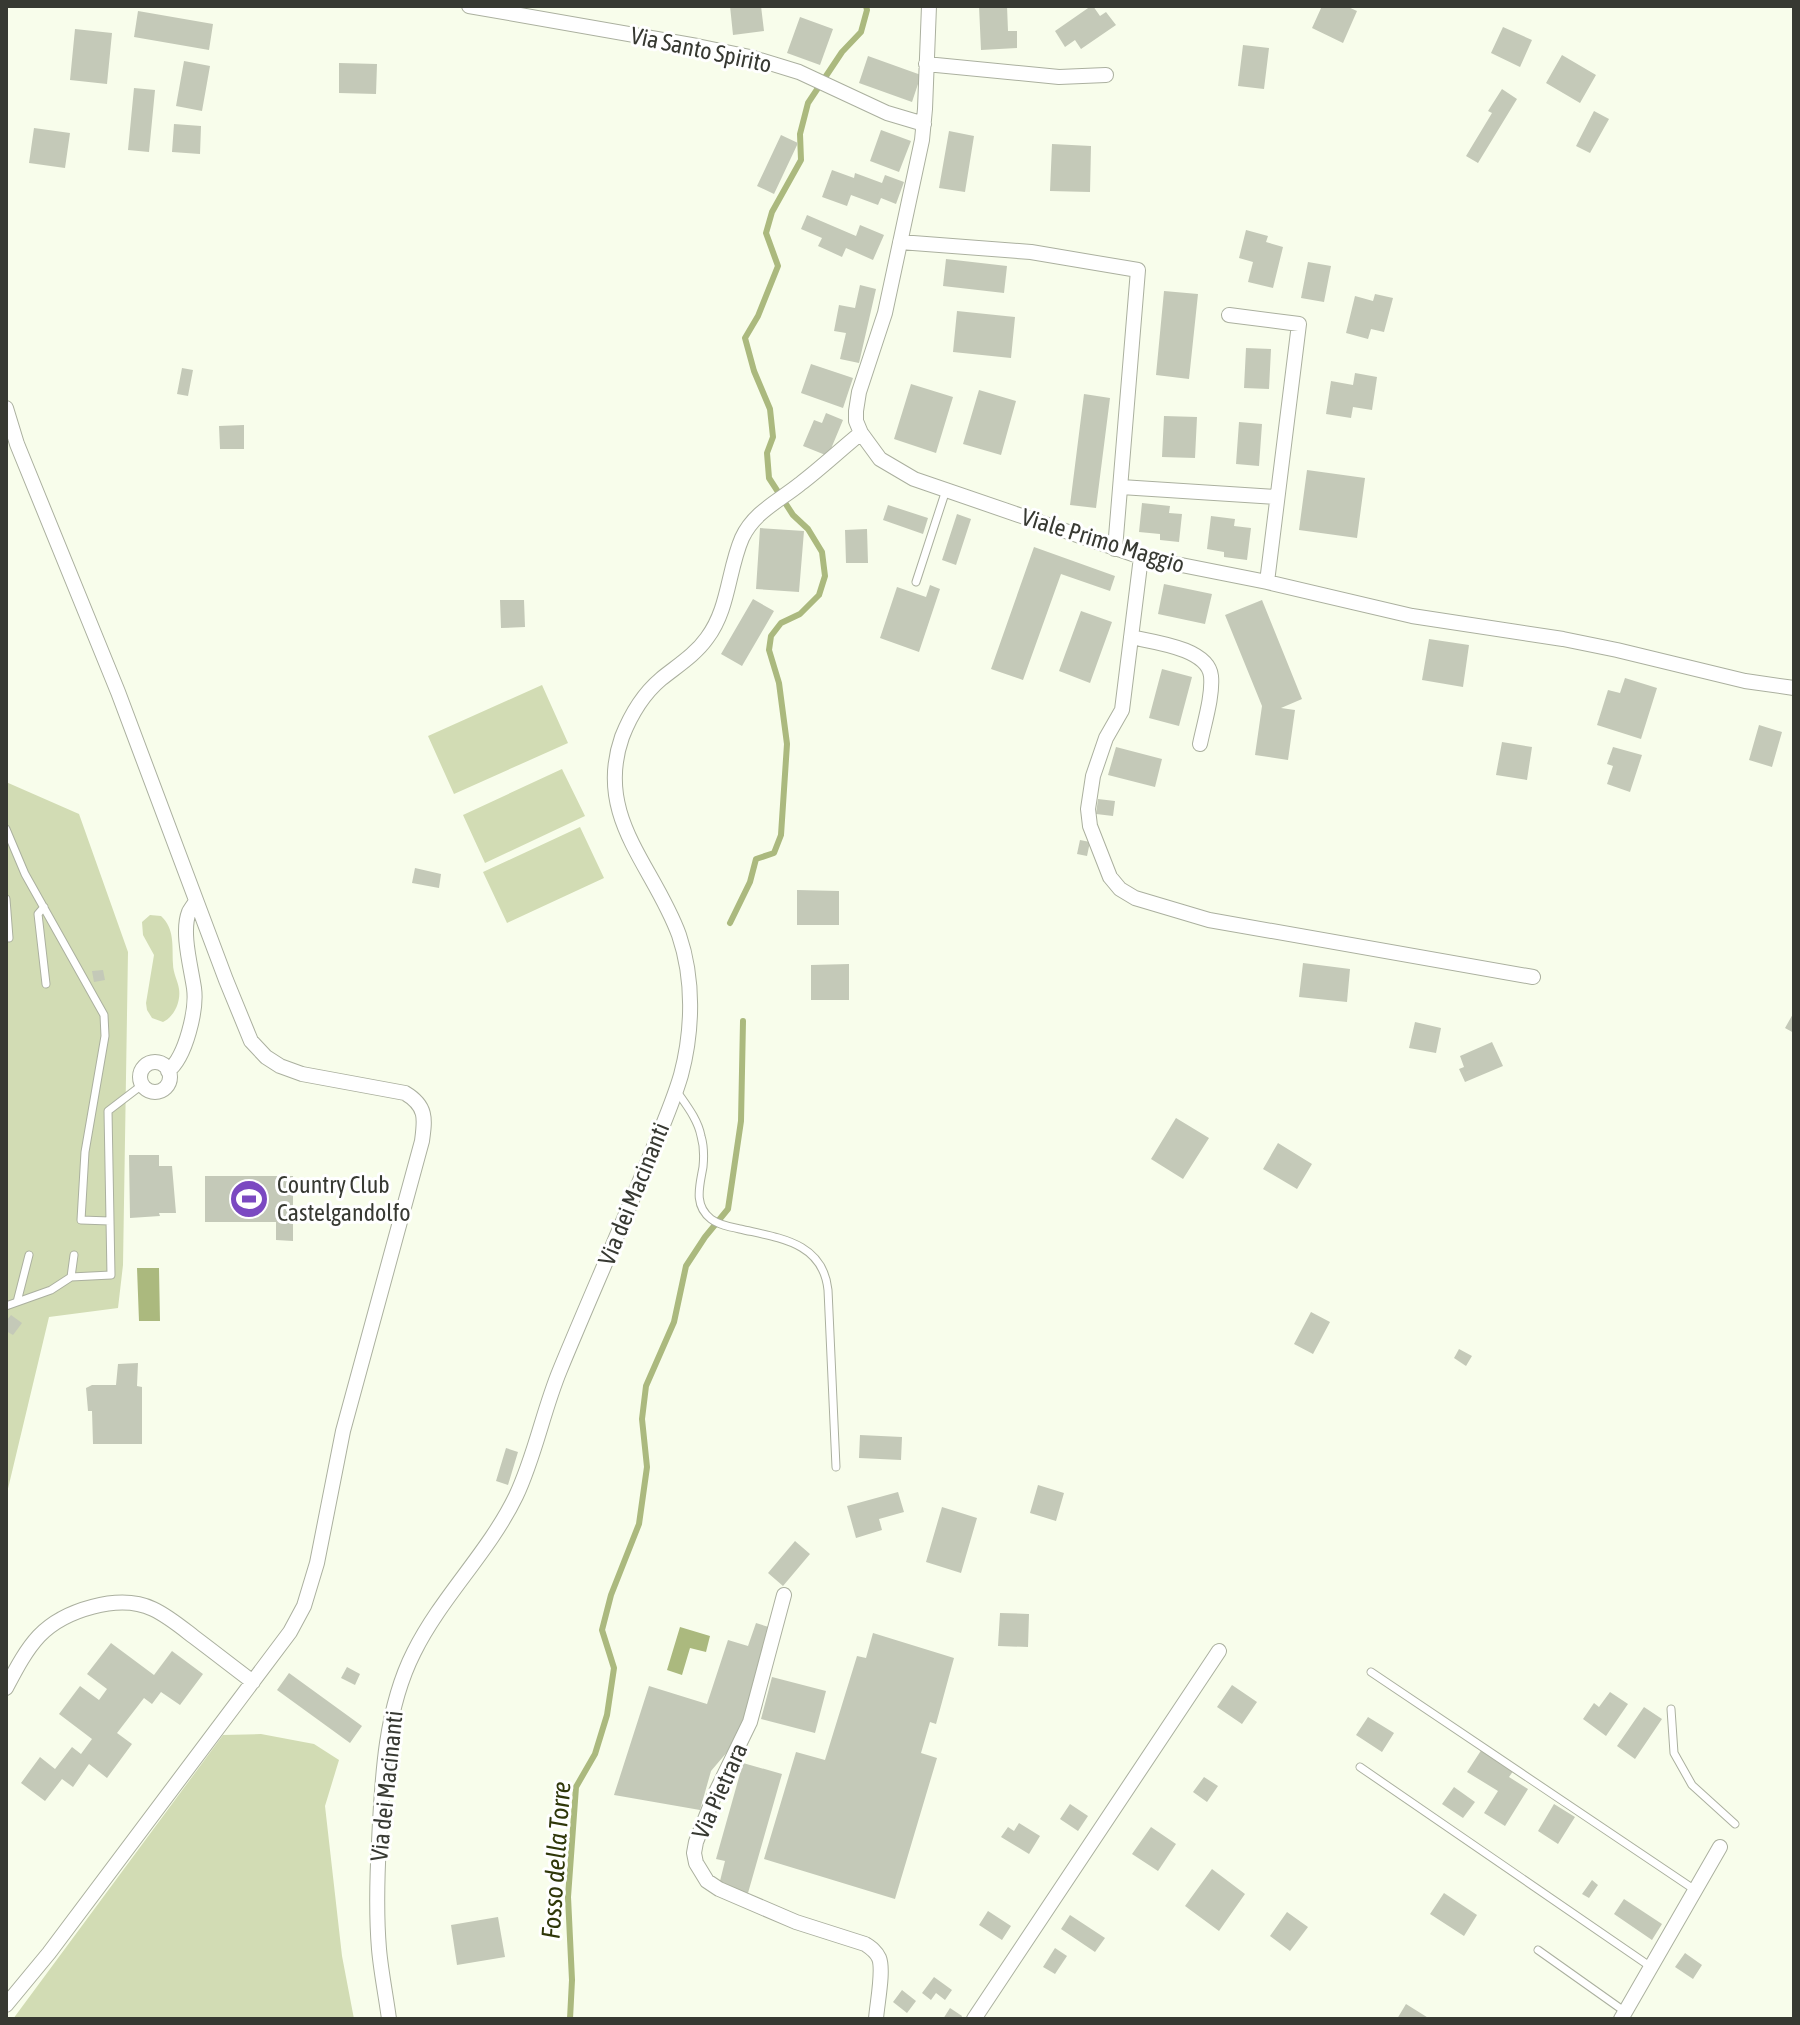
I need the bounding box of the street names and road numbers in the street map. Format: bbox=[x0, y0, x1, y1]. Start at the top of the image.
street label: Via Santo Spirito bbox=[628, 21, 774, 78]
street label: Viale Primo Maggio bbox=[1018, 503, 1188, 578]
street label: Via dei Macinanti bbox=[593, 1119, 674, 1269]
street label: Via dei Macinanti bbox=[365, 1709, 408, 1863]
street label: Via Pietrara bbox=[686, 1739, 753, 1843]

